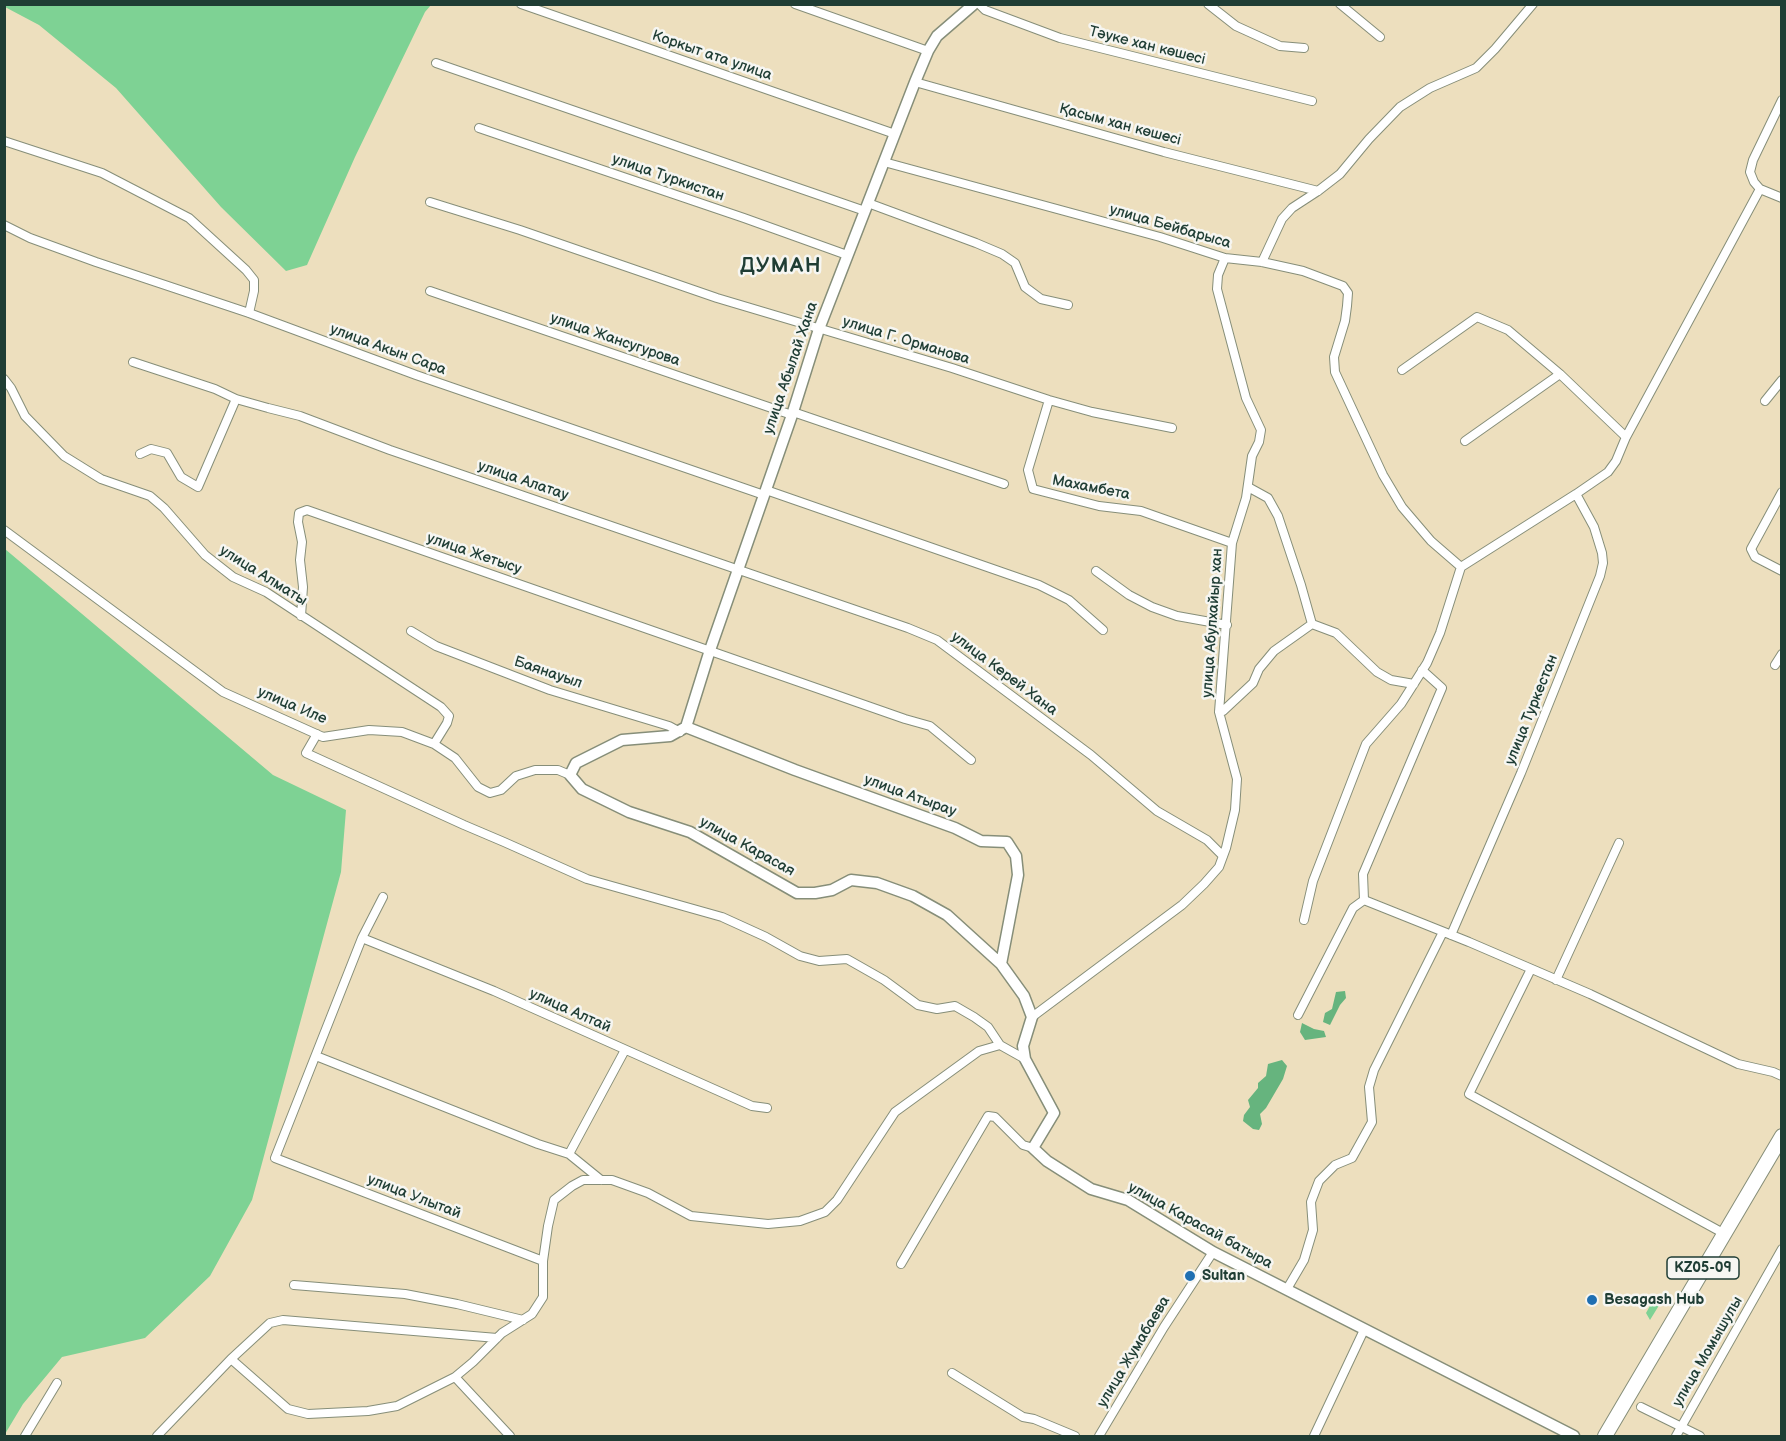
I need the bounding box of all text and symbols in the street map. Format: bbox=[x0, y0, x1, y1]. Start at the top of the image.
street label: Тәуке хан көшесі bbox=[1087, 23, 1207, 69]
street label: Коркыт ата улица bbox=[650, 27, 774, 85]
street label: Қасым хан көшесі bbox=[1057, 100, 1183, 150]
street label: улица Туркистан bbox=[610, 150, 726, 206]
street label: улица Бейбарыса bbox=[1107, 201, 1233, 253]
district label: ДУМАН bbox=[740, 254, 822, 280]
street label: улица Абылай Хана bbox=[760, 299, 822, 437]
street label: улица Жансугурова bbox=[548, 309, 682, 371]
street label: улица Г. Орманова bbox=[840, 313, 972, 369]
street label: улица Акын Сара bbox=[327, 321, 449, 379]
street label: улица Алатау bbox=[475, 457, 571, 505]
street label: Махамбета bbox=[1051, 472, 1131, 504]
street label: улица Жетысу bbox=[424, 529, 524, 579]
street label: улица Алматы bbox=[216, 542, 310, 610]
street label: улица Абулхайыр хан bbox=[1199, 548, 1227, 698]
street label: улица Керей Хана bbox=[947, 628, 1061, 720]
street label: улица Туркестан bbox=[1502, 652, 1562, 768]
street label: Баянауыл bbox=[511, 653, 585, 693]
street label: улица Иле bbox=[255, 683, 329, 729]
street label: улица Атырау bbox=[862, 771, 958, 821]
street label: улица Карасая bbox=[696, 813, 798, 881]
street label: улица Алтай bbox=[526, 985, 614, 1037]
street label: улица Улытай bbox=[365, 1171, 463, 1223]
street label: улица Карасай батыра bbox=[1125, 1179, 1275, 1273]
road number: KZ05-09 bbox=[1667, 1257, 1739, 1279]
place label: Sultan bbox=[1202, 1267, 1245, 1285]
marker: Sultan bbox=[1183, 1269, 1197, 1283]
place label: Besagash Hub bbox=[1604, 1291, 1704, 1309]
street label: улица Жумабаева bbox=[1094, 1293, 1174, 1411]
marker: Besagash Hub bbox=[1585, 1293, 1599, 1307]
street label: улица Момышулы bbox=[1669, 1294, 1747, 1410]

